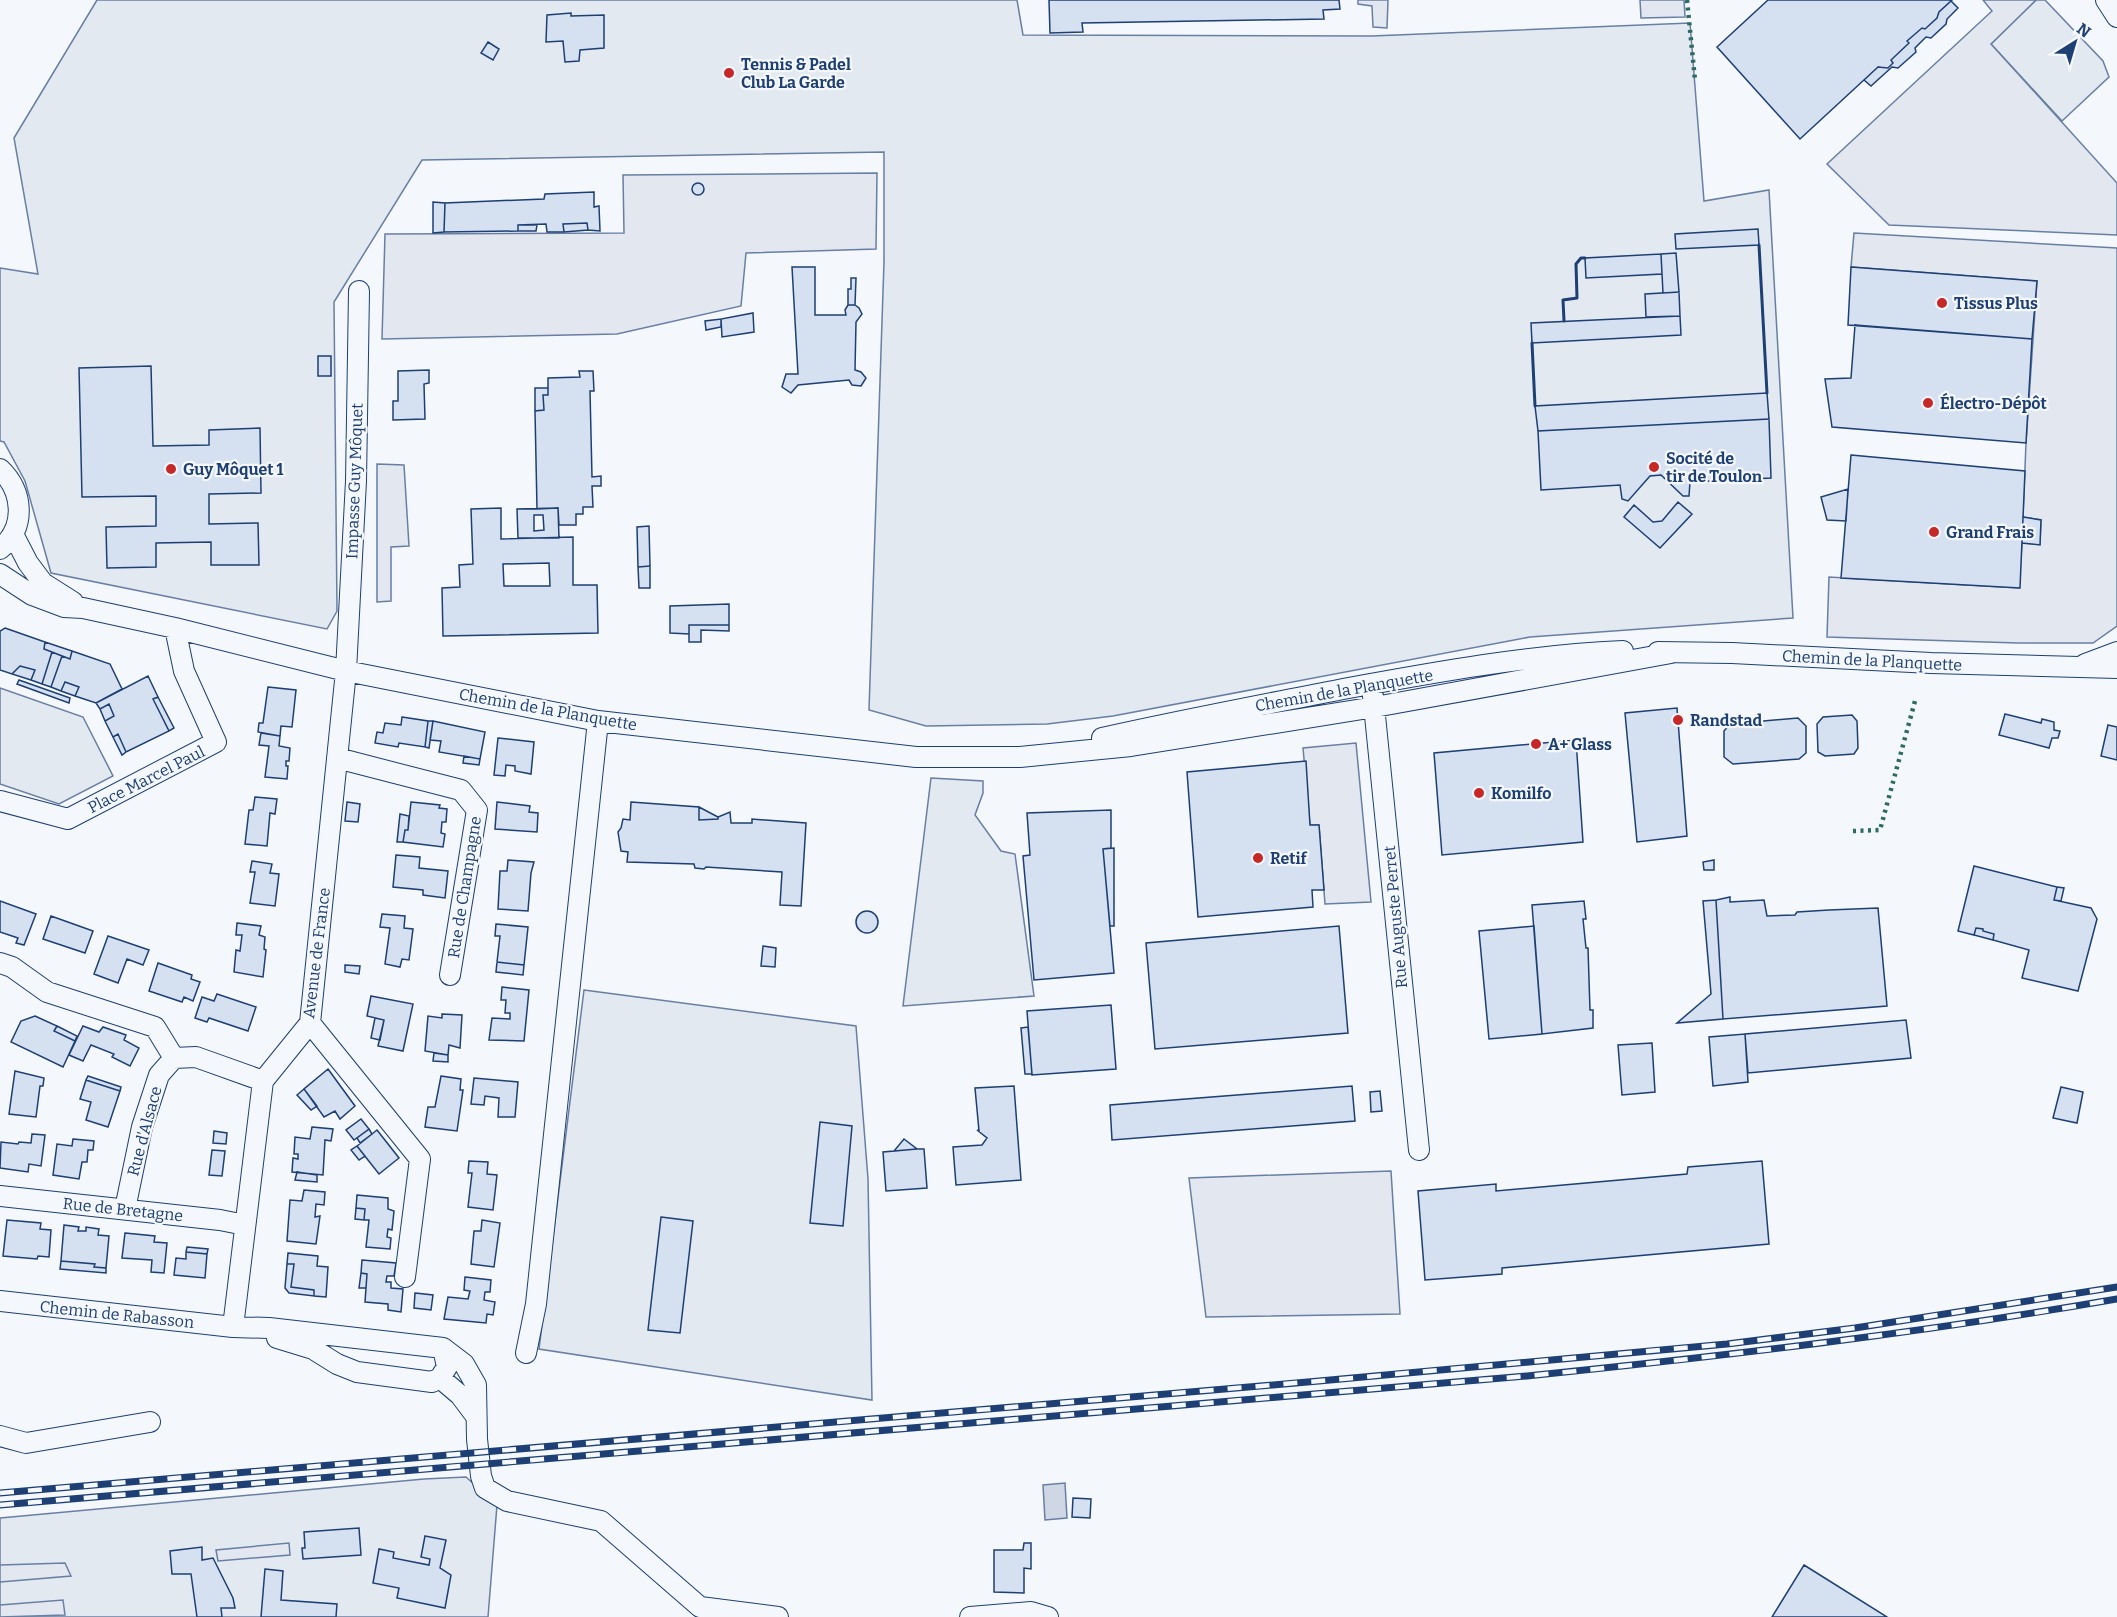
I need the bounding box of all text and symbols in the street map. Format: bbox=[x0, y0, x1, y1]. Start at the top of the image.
north arrow bbox=[2045, 12, 2105, 72]
text: N bbox=[2073, 19, 2094, 42]
place label: Tennis & Padel Club La Garde bbox=[741, 55, 851, 92]
marker: Tennis & Padel Club La Garde bbox=[722, 66, 736, 80]
place label: Tissus Plus bbox=[1954, 294, 2038, 313]
marker: Tissus Plus bbox=[1935, 296, 1949, 310]
place label: Électro-Dépôt bbox=[1940, 392, 2048, 413]
marker: Électro-Dépôt bbox=[1921, 396, 1935, 410]
street label: Impasse Guy Môquet bbox=[342, 402, 367, 559]
place label: Socité de tir de Toulon bbox=[1666, 449, 1763, 486]
place label: Guy Môquet 1 bbox=[183, 460, 284, 479]
marker: Socité de tir de Toulon bbox=[1647, 460, 1661, 474]
marker: Guy Môquet 1 bbox=[164, 462, 178, 476]
place label: Grand Frais bbox=[1946, 523, 2034, 542]
marker: Grand Frais bbox=[1927, 525, 1941, 539]
street label: Chemin de la Planquette bbox=[1781, 646, 1963, 675]
street label: Chemin de la Planquette bbox=[1254, 665, 1435, 716]
street label: Chemin de la Planquette bbox=[457, 684, 638, 735]
place label: Randstad bbox=[1690, 711, 1763, 730]
marker: Randstad bbox=[1671, 713, 1685, 727]
place label: A+ Glass bbox=[1548, 735, 1612, 754]
marker: A+ Glass bbox=[1529, 737, 1543, 751]
street label: Place Marcel Paul bbox=[85, 742, 208, 817]
place label: Komilfo bbox=[1491, 784, 1552, 803]
marker: Komilfo bbox=[1472, 786, 1486, 800]
street label: Rue de Champagne bbox=[444, 815, 485, 959]
street label: Rue Auguste Perret bbox=[1380, 845, 1411, 989]
place label: Retif bbox=[1270, 849, 1308, 868]
marker: Retif bbox=[1251, 851, 1265, 865]
street label: Avenue de France bbox=[299, 887, 334, 1020]
street label: Rue d'Alsace bbox=[123, 1084, 166, 1178]
street label: Rue de Bretagne bbox=[62, 1194, 184, 1225]
street label: Chemin de Rabasson bbox=[39, 1297, 195, 1332]

